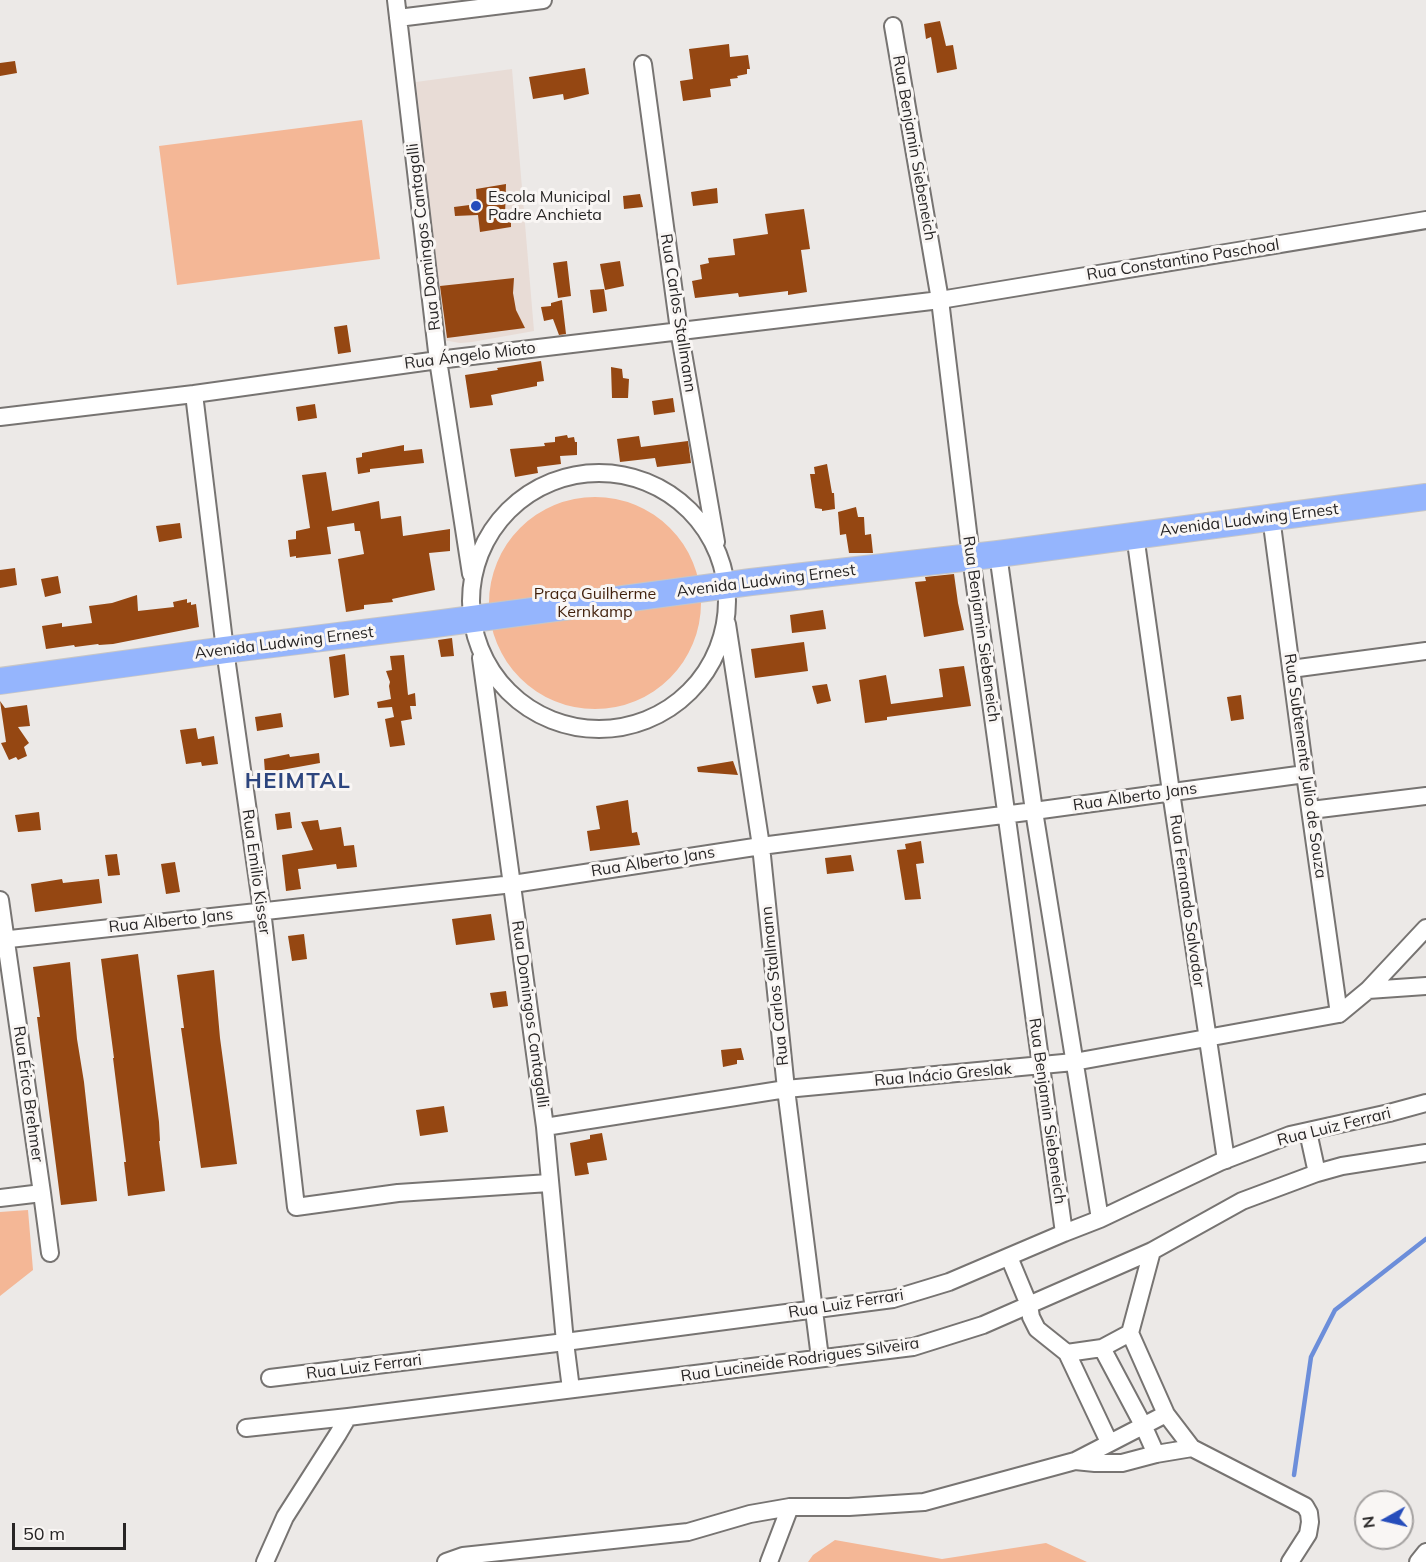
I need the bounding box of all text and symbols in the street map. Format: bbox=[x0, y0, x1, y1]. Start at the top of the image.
street label: Rua Benjamin Siebeneich bbox=[888, 54, 940, 242]
street label: Rua Domingos Cantagalli bbox=[403, 142, 445, 332]
place label: Escola Municipal Padre Anchieta bbox=[488, 187, 611, 225]
marker: Escola Municipal Padre Anchieta bbox=[469, 199, 483, 213]
street label: Rua Carlos Stallmann bbox=[656, 232, 700, 394]
street label: Rua Constantino Paschoal bbox=[1085, 235, 1281, 285]
street label: Rua Ángelo Mioto bbox=[403, 338, 537, 374]
street label: Avenida Ludwing Ernest bbox=[1158, 500, 1340, 540]
street label: Rua Benjamin Siebeneich bbox=[958, 535, 1004, 723]
street label: Avenida Ludwing Ernest bbox=[675, 561, 857, 601]
park label: Praça Guilherme Kernkamp bbox=[534, 584, 656, 622]
street label: Avenida Ludwing Ernest bbox=[193, 623, 375, 663]
street label: Rua Subtenente Julio de Souza bbox=[1280, 652, 1330, 880]
district label: HEIMTAL bbox=[245, 768, 351, 794]
street label: Rua Alberto Jans bbox=[1072, 779, 1198, 815]
street label: Rua Emilio Kisser bbox=[238, 808, 274, 936]
street label: Rua Fernando Salvador bbox=[1165, 813, 1209, 989]
street label: Rua Alberto Jans bbox=[590, 843, 716, 881]
street label: Rua Alberto Jans bbox=[108, 905, 234, 937]
street label: Rua Carlos Stallmann bbox=[757, 905, 793, 1067]
street label: Rua Domingos Cantagalli bbox=[507, 919, 553, 1109]
street label: Rua Benjamin Siebeneich bbox=[1024, 1017, 1070, 1205]
street label: Rua Érico Brehmer bbox=[9, 1025, 47, 1163]
street label: Rua Inácio Greslak bbox=[873, 1059, 1013, 1091]
street label: Rua Luiz Ferrari bbox=[1275, 1104, 1393, 1150]
street label: Rua Luiz Ferrari bbox=[787, 1285, 905, 1323]
street label: Rua Lucineide Rodrigues Silveira bbox=[679, 1334, 921, 1386]
street label: Rua Luiz Ferrari bbox=[305, 1350, 423, 1384]
north arrow bbox=[1354, 1490, 1414, 1550]
scale bar bbox=[15, 1511, 129, 1549]
text: N bbox=[1357, 1515, 1379, 1530]
text: 50 m bbox=[23, 1522, 65, 1545]

